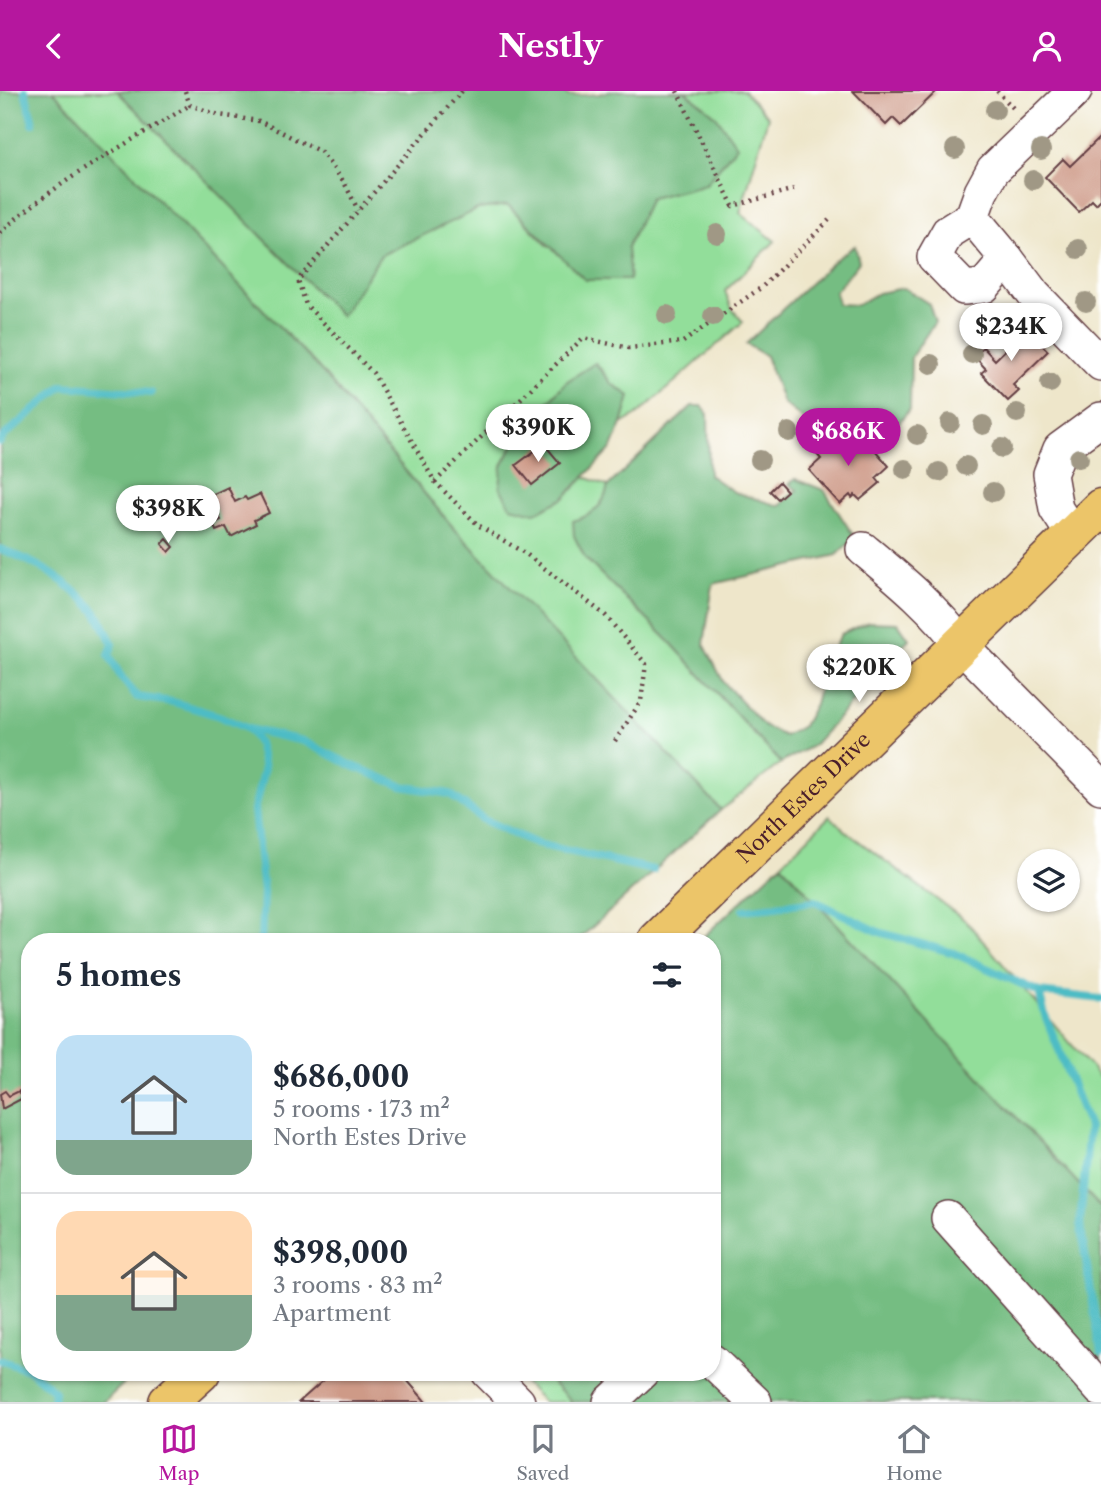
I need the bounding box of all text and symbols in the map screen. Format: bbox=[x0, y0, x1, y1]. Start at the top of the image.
text: Nestly bbox=[498, 26, 603, 65]
icon: back bbox=[35, 27, 73, 65]
icon: person bbox=[1028, 27, 1066, 65]
pin: $234K bbox=[962, 303, 1060, 363]
text: $234K bbox=[975, 312, 1047, 340]
pin: $390K bbox=[489, 405, 587, 464]
pin: $686K bbox=[799, 409, 897, 468]
text: $390K bbox=[502, 413, 574, 441]
text: $686K bbox=[812, 417, 884, 445]
pin: $398K bbox=[119, 485, 217, 545]
text: $398K bbox=[132, 494, 204, 522]
pin: $220K bbox=[810, 645, 908, 704]
text: $220K bbox=[822, 653, 896, 681]
street label: North Estes Drive bbox=[731, 727, 875, 868]
map controls bbox=[1017, 849, 1080, 912]
button: layers bbox=[1017, 849, 1080, 912]
icon: filters bbox=[648, 956, 686, 994]
text: 5 homes bbox=[56, 957, 181, 994]
text: $686,000 bbox=[273, 1058, 409, 1095]
icon: home bbox=[112, 1063, 196, 1147]
text: 5 rooms · 173 m² bbox=[273, 1095, 450, 1123]
text: North Estes Drive bbox=[273, 1123, 467, 1151]
text: $398,000 bbox=[273, 1234, 408, 1271]
icon: home bbox=[112, 1239, 196, 1323]
text: 3 rooms · 83 m² bbox=[273, 1271, 443, 1299]
text: Apartment bbox=[273, 1299, 391, 1327]
tab: Map bbox=[159, 1420, 199, 1485]
tab: Saved bbox=[517, 1420, 569, 1485]
tab: Home bbox=[887, 1420, 942, 1485]

